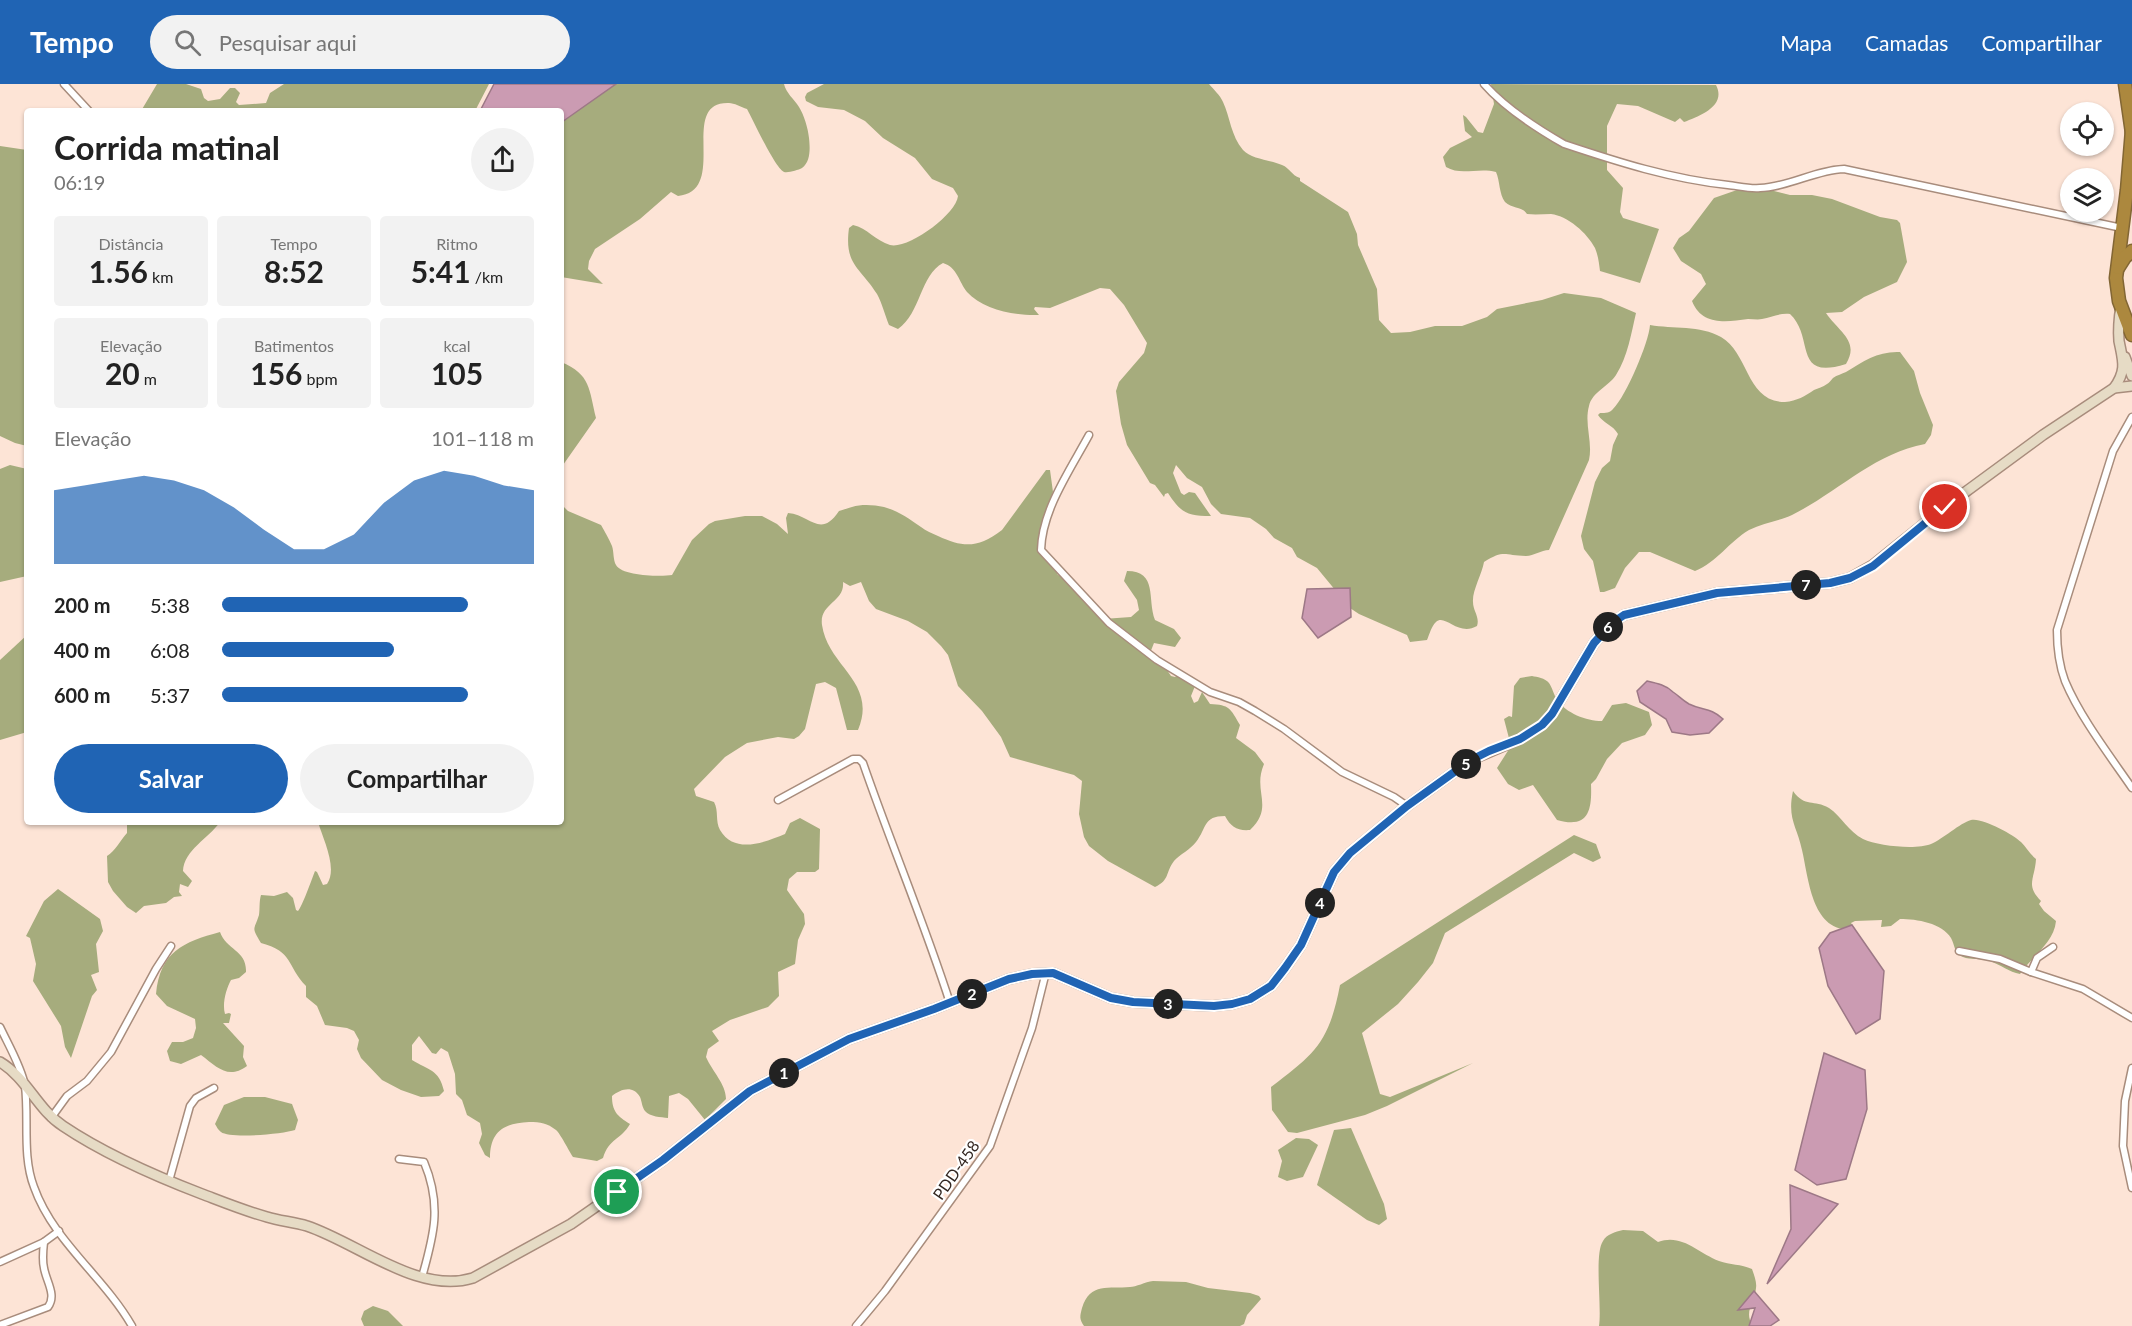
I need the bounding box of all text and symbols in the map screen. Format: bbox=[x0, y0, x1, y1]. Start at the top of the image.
search box bbox=[150, 15, 570, 69]
text: Tempo bbox=[30, 25, 114, 59]
icon: search bbox=[171, 26, 204, 59]
text: Pesquisar aqui bbox=[219, 29, 357, 56]
text: Mapa bbox=[1780, 30, 1832, 55]
text: Camadas bbox=[1865, 30, 1948, 55]
text: Compartilhar bbox=[1981, 30, 2102, 55]
map controls bbox=[2060, 102, 2114, 222]
button: locate bbox=[2060, 102, 2114, 156]
text: Corrida matinal bbox=[54, 127, 280, 167]
button: share bbox=[471, 128, 534, 191]
button: layers bbox=[2060, 168, 2114, 222]
text: 06:19 bbox=[54, 170, 105, 194]
text: Distância bbox=[99, 234, 163, 253]
text: Tempo bbox=[270, 234, 318, 253]
text: Ritmo bbox=[436, 234, 478, 253]
text: 1.56 bbox=[89, 253, 148, 289]
text: 8:52 bbox=[264, 253, 324, 289]
text: 5:41 bbox=[411, 253, 471, 289]
text: km bbox=[148, 267, 173, 286]
text: /km bbox=[471, 267, 503, 286]
text: Elevação bbox=[100, 336, 162, 355]
text: Batimentos bbox=[254, 336, 334, 355]
text: kcal bbox=[443, 336, 471, 355]
text: 20 bbox=[105, 355, 140, 391]
text: 156 bbox=[250, 355, 303, 391]
text: 105 bbox=[431, 355, 483, 391]
text: m bbox=[140, 369, 157, 388]
text: bpm bbox=[303, 369, 338, 388]
text: Elevação bbox=[54, 426, 131, 450]
text: 101–118 m bbox=[431, 426, 534, 450]
pin bbox=[1919, 481, 1970, 532]
icon: check bbox=[1928, 490, 1961, 523]
pin: 7 bbox=[1791, 570, 1821, 600]
text: 7 bbox=[1801, 575, 1811, 594]
text: 200 m bbox=[54, 593, 110, 617]
text: 5:38 bbox=[150, 593, 190, 617]
pin: 6 bbox=[1593, 612, 1623, 642]
text: 6 bbox=[1603, 617, 1613, 636]
text: 400 m bbox=[54, 638, 110, 662]
text: 6:08 bbox=[150, 638, 190, 662]
text: 600 m bbox=[54, 683, 110, 707]
text: 5:37 bbox=[150, 683, 190, 707]
button: Salvar bbox=[54, 744, 288, 813]
button: Compartilhar bbox=[300, 744, 534, 813]
pin: 5 bbox=[1451, 749, 1481, 779]
text: 5 bbox=[1461, 754, 1471, 773]
pin: 4 bbox=[1305, 888, 1335, 918]
text: 4 bbox=[1315, 893, 1325, 912]
pin: 2 bbox=[957, 979, 987, 1009]
text: 2 bbox=[967, 984, 977, 1003]
pin: 3 bbox=[1153, 989, 1183, 1019]
text: 3 bbox=[1163, 994, 1173, 1013]
pin: 1 bbox=[769, 1058, 799, 1088]
text: 1 bbox=[779, 1063, 789, 1082]
street label: PDD-458 bbox=[928, 1137, 983, 1203]
pin bbox=[591, 1166, 642, 1217]
icon: arrive bbox=[600, 1175, 633, 1208]

